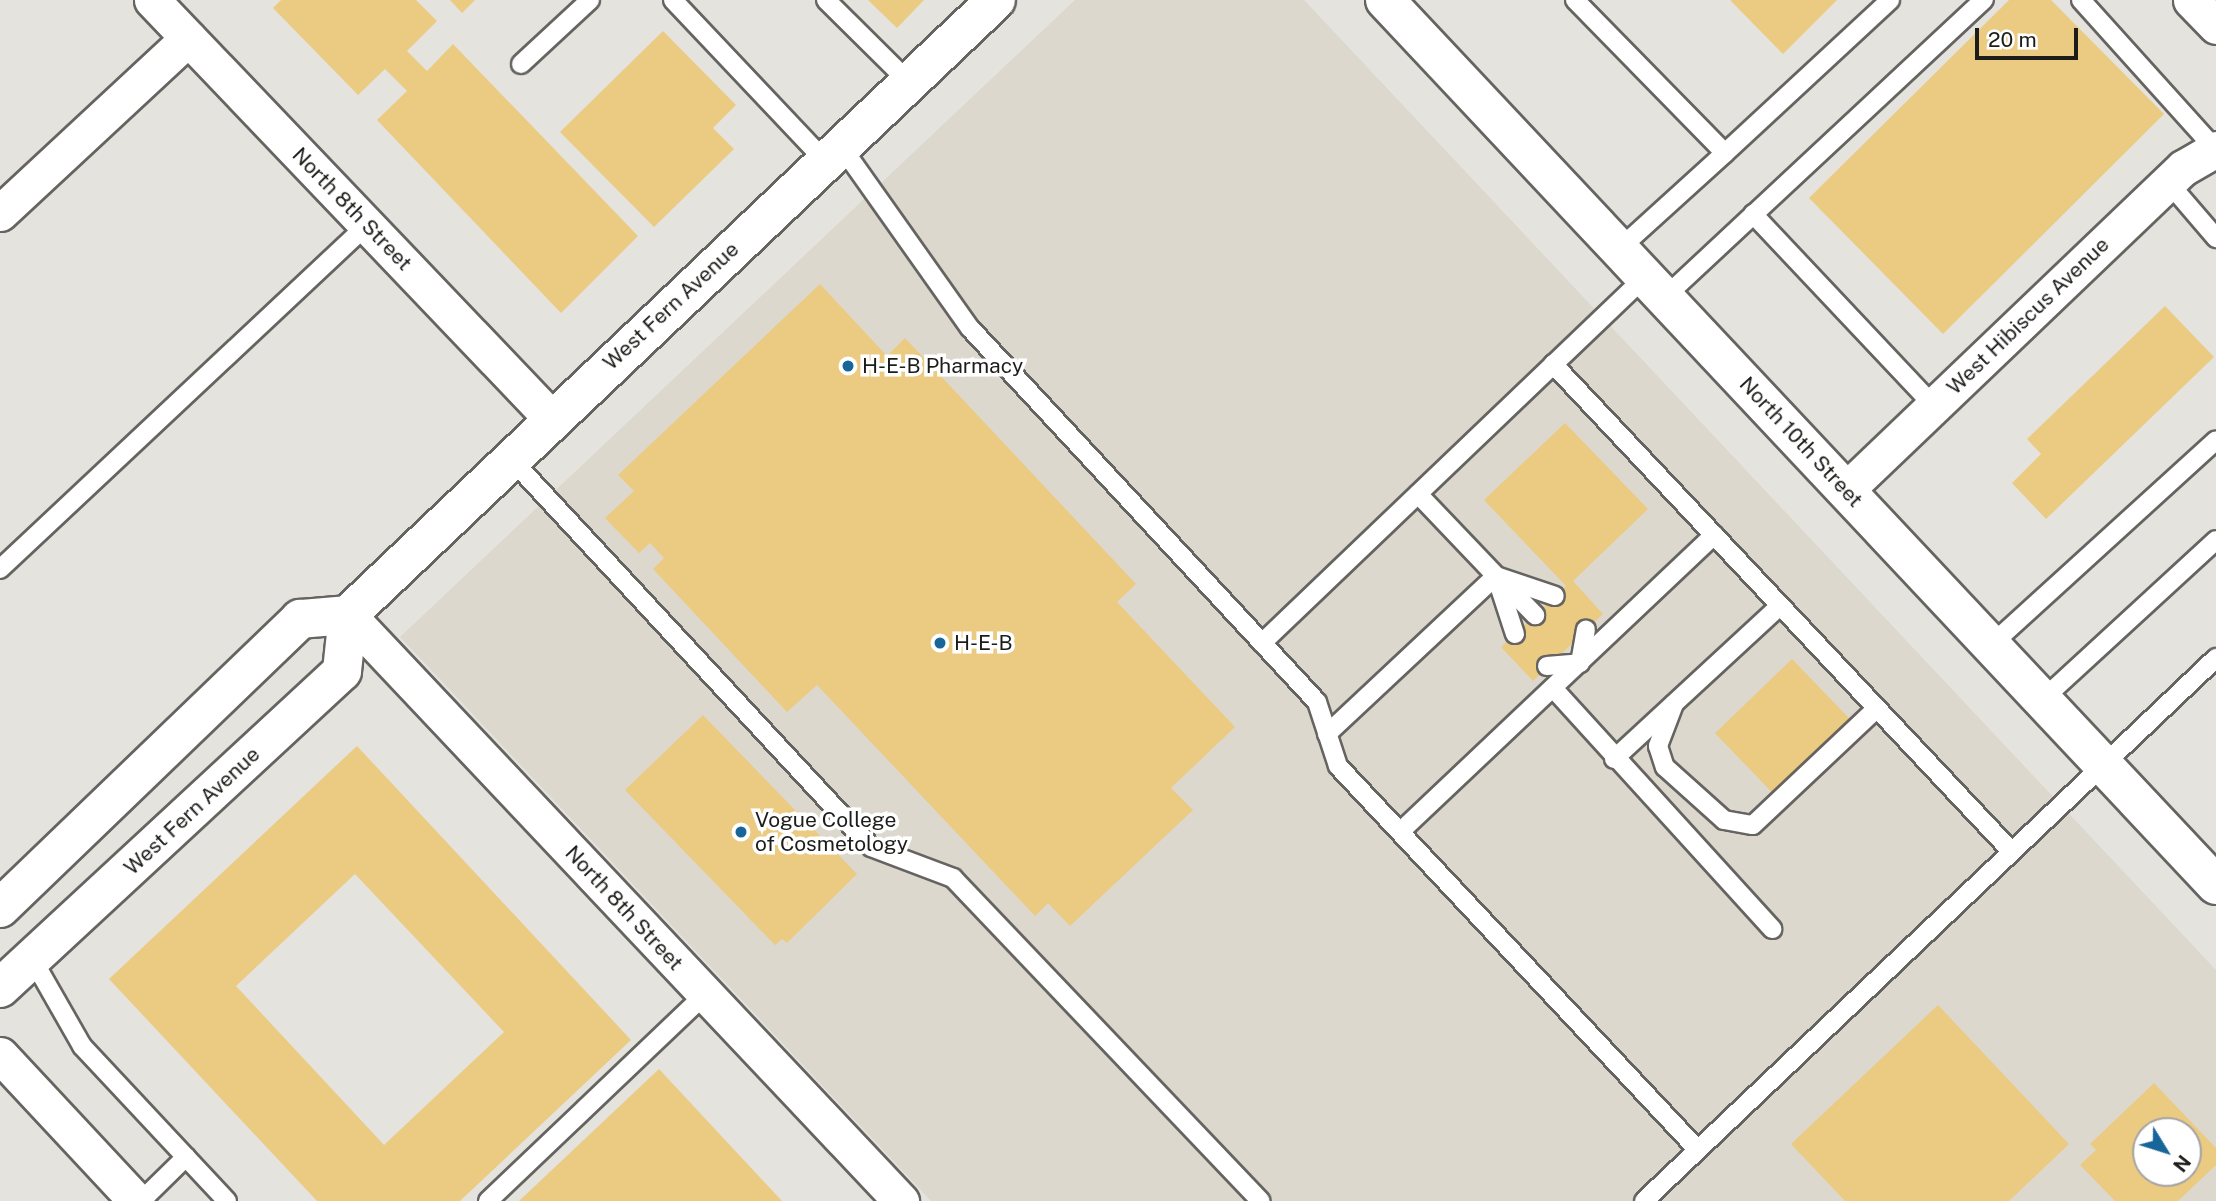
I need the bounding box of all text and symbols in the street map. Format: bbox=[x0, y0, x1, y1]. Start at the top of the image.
scale bar bbox=[1978, 14, 2081, 58]
text: 20 m bbox=[1988, 27, 2037, 52]
street label: North 8th Street bbox=[287, 142, 417, 276]
street label: West Hibiscus Avenue bbox=[1942, 232, 2114, 400]
street label: West Fern Avenue bbox=[598, 237, 744, 375]
place label: H-E-B Pharmacy bbox=[862, 353, 1023, 379]
marker: H-E-B Pharmacy bbox=[840, 358, 856, 374]
street label: North 10th Street bbox=[1734, 372, 1868, 512]
place label: H-E-B bbox=[954, 630, 1013, 656]
marker: H-E-B bbox=[932, 635, 948, 651]
street label: West Fern Avenue bbox=[119, 742, 265, 880]
place label: Vogue College of Cosmetology bbox=[755, 807, 908, 857]
marker: Vogue College of Cosmetology bbox=[733, 824, 749, 840]
street label: North 8th Street bbox=[560, 840, 688, 976]
north arrow bbox=[2132, 1117, 2202, 1187]
text: N bbox=[2169, 1151, 2195, 1176]

